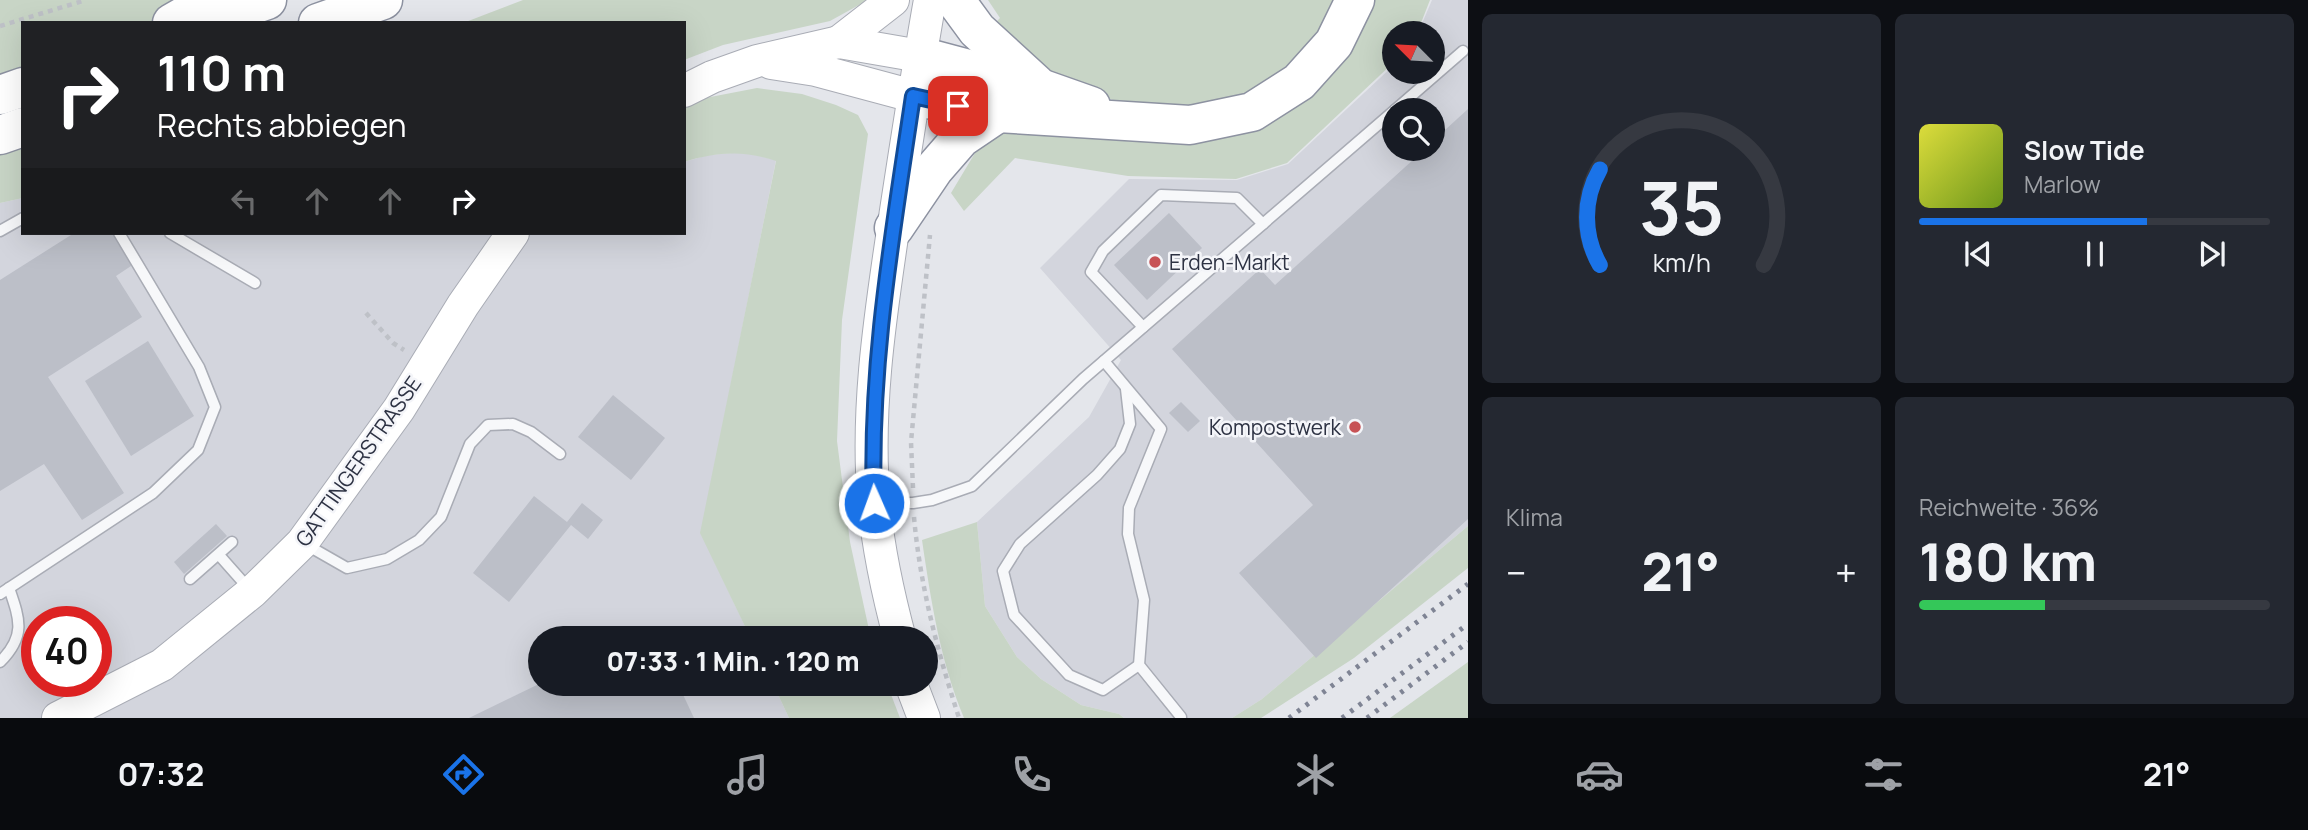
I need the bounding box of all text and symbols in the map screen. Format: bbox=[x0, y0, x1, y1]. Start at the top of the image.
north arrow bbox=[1382, 21, 1446, 84]
map controls bbox=[1382, 21, 1445, 161]
text: 110 m bbox=[157, 39, 286, 106]
icon: right bbox=[42, 49, 133, 140]
pin bbox=[928, 76, 988, 136]
icon: arrive bbox=[939, 87, 977, 125]
button: search bbox=[1382, 98, 1445, 161]
text: Rechts abbiegen bbox=[157, 103, 407, 147]
text: Slow Tide bbox=[2024, 132, 2145, 168]
text: 35 bbox=[1639, 157, 1724, 257]
text: Marlow bbox=[2024, 168, 2101, 200]
icon: left bbox=[225, 182, 263, 220]
icon: ahead bbox=[298, 182, 336, 220]
icon: ahead bbox=[371, 182, 409, 220]
icon: right bbox=[444, 182, 482, 220]
icon: previous bbox=[1959, 235, 1997, 273]
icon: pause bbox=[2076, 235, 2114, 273]
icon: next bbox=[2193, 235, 2231, 273]
text: km/h bbox=[1652, 245, 1711, 280]
place label: Erden-Markt bbox=[1169, 248, 1290, 276]
marker: Erden-Markt bbox=[1147, 254, 1163, 270]
street label: GATTINGERSTRASSE bbox=[289, 370, 427, 552]
place label: Kompostwerk bbox=[1209, 413, 1342, 441]
marker: Kompostwerk bbox=[1347, 419, 1363, 435]
position arrow bbox=[837, 466, 911, 540]
text: Reichweite · 36% bbox=[1919, 491, 2099, 523]
text: Klima bbox=[1506, 501, 1563, 533]
text: 180 km bbox=[1919, 526, 2097, 597]
text: 21° bbox=[1642, 536, 1720, 607]
text: − bbox=[1506, 546, 1527, 598]
text: + bbox=[1835, 546, 1857, 598]
speed limit sign: 40 bbox=[21, 606, 112, 697]
text: 07:33 · 1 Min. · 120 m bbox=[606, 643, 860, 679]
icon: directions bbox=[439, 750, 488, 799]
icon: music bbox=[723, 750, 772, 799]
icon: phone bbox=[1007, 750, 1056, 799]
icon: climate bbox=[1291, 750, 1340, 799]
icon: car bbox=[1575, 750, 1624, 799]
icon: filters bbox=[1859, 750, 1908, 799]
text: 07:32 bbox=[117, 752, 204, 796]
text: 21° bbox=[2143, 752, 2191, 796]

